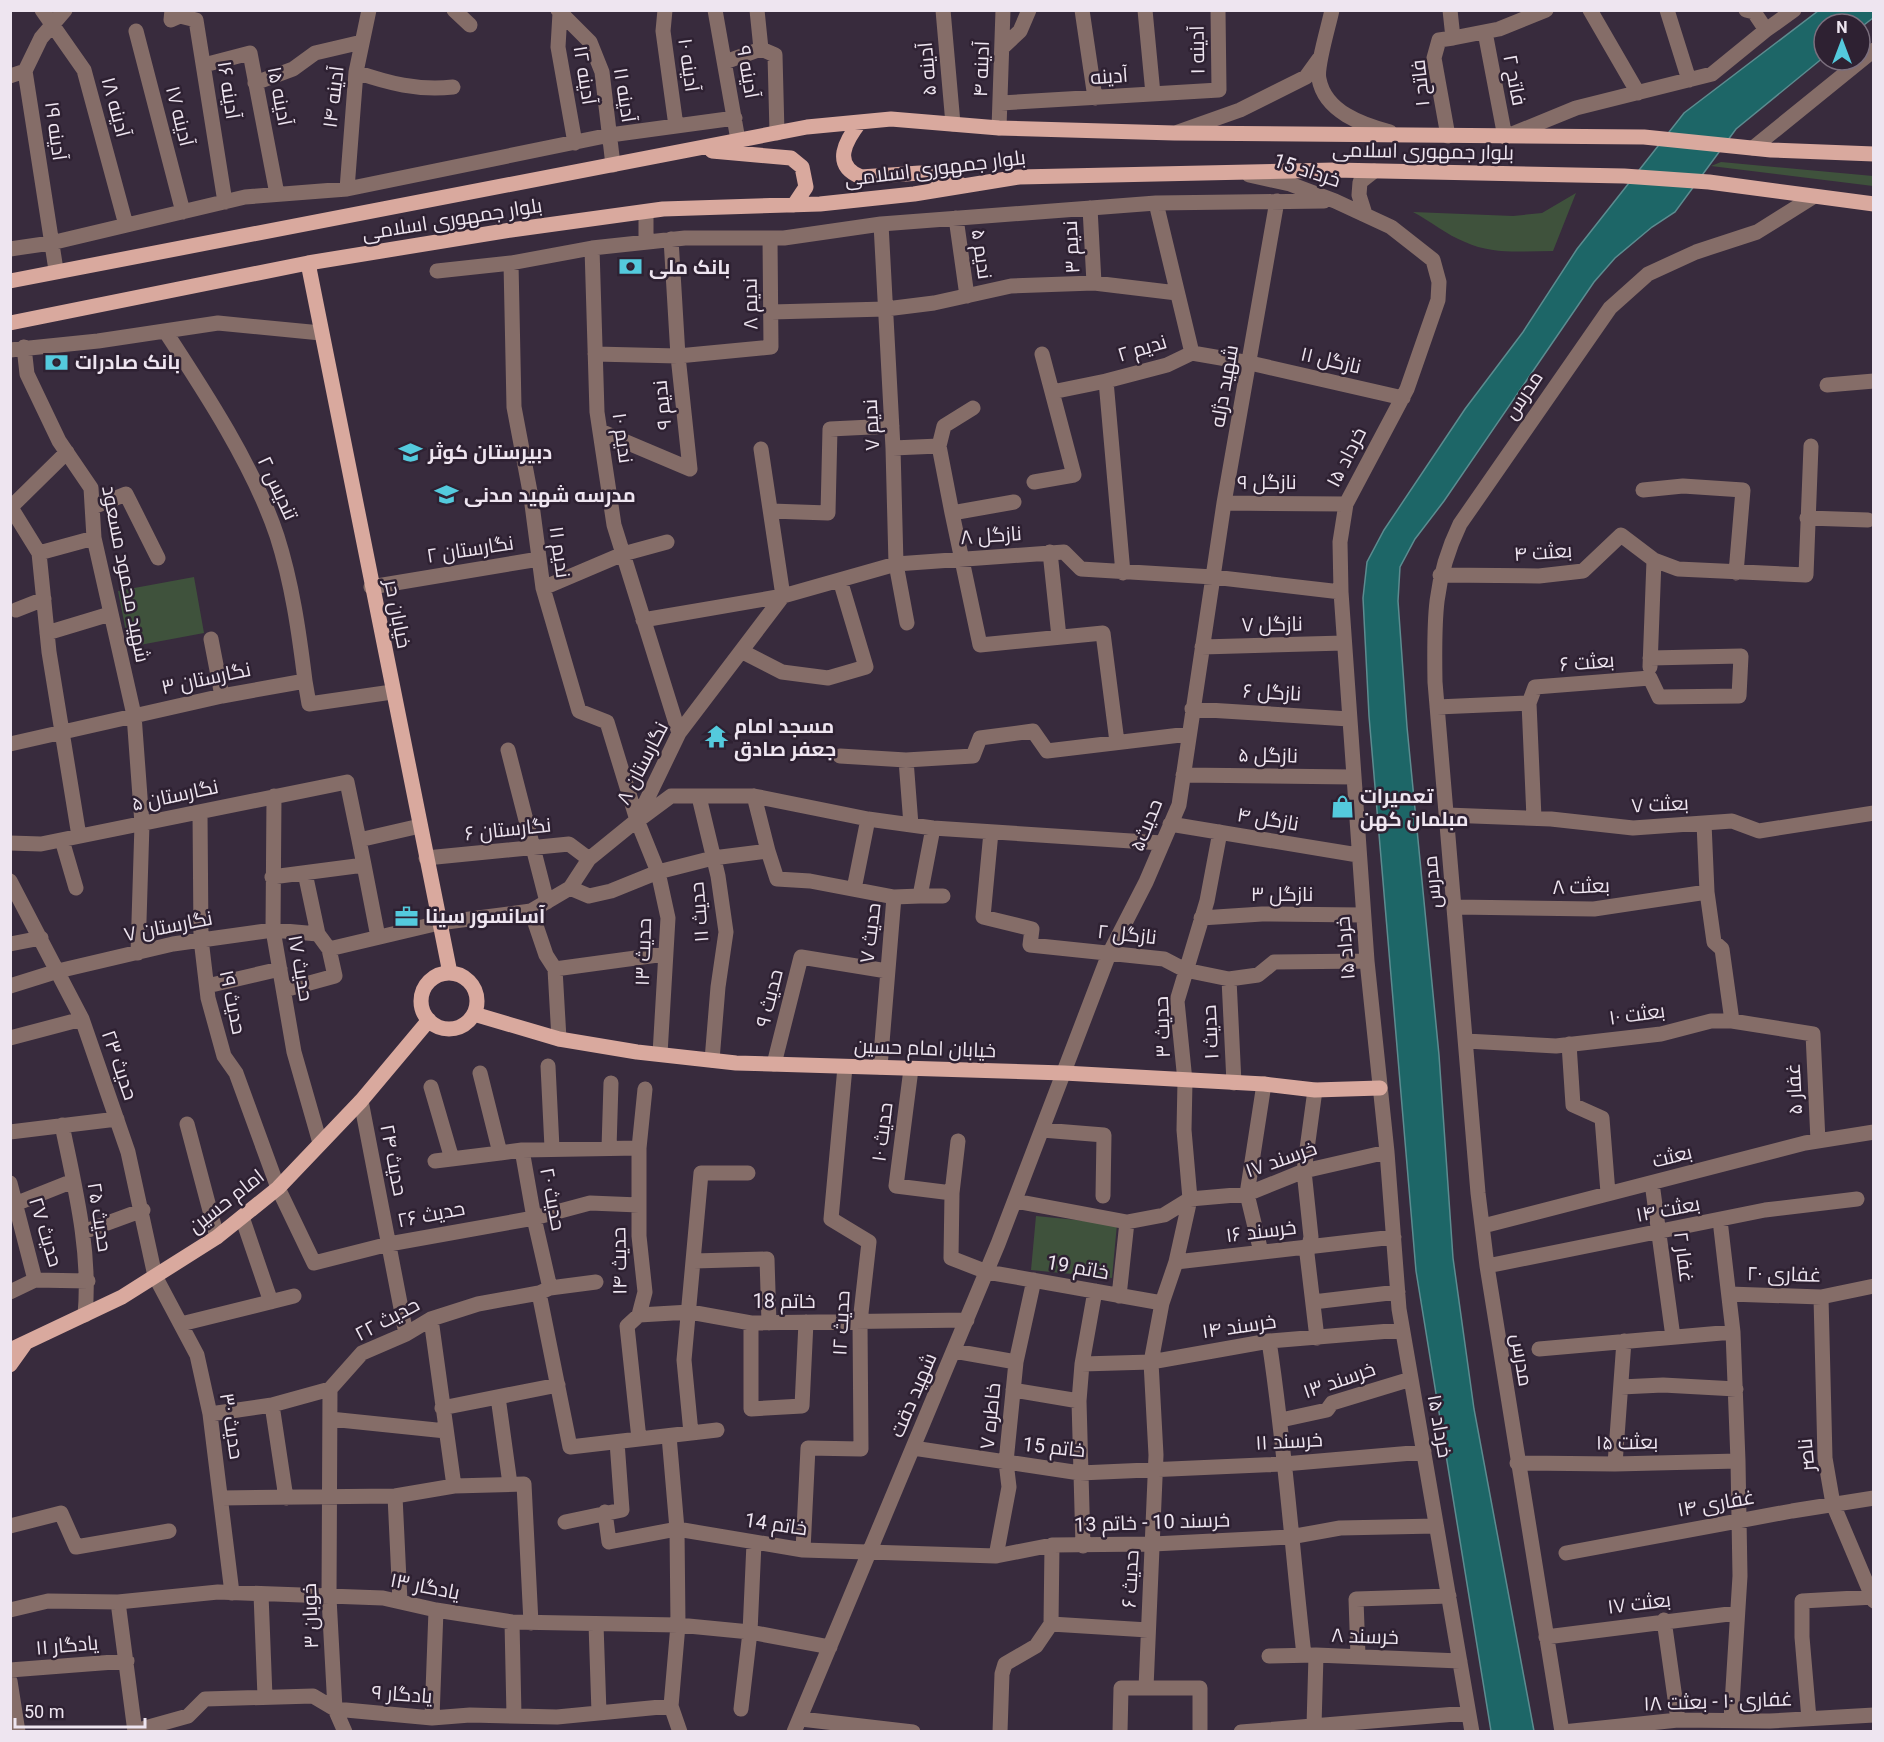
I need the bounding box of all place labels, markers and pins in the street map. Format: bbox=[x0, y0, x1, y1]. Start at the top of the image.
bank icon: بانک ملی bbox=[618, 254, 644, 280]
place label: بانک ملی bbox=[649, 255, 730, 279]
bank icon: بانک صادرات bbox=[44, 349, 70, 375]
place label: بانک صادرات bbox=[75, 350, 180, 374]
school or university icon: دبیرستان کوثر bbox=[397, 439, 423, 465]
place label: دبیرستان کوثر bbox=[427, 440, 552, 464]
school or university icon: مدرسه شهید مدنی bbox=[433, 482, 459, 508]
place label: مدرسه شهید مدنی bbox=[464, 483, 636, 508]
place label: مسجد امام جعفر صادق bbox=[734, 714, 836, 762]
temple icon: مسجد امام جعفر صادق bbox=[703, 724, 729, 750]
place label: تعمیرات مبلمان کهن bbox=[1360, 784, 1468, 832]
shop icon: تعمیرات مبلمان کهن bbox=[1329, 794, 1355, 820]
office icon: آسانسور سینا bbox=[394, 903, 420, 929]
place label: آسانسور سینا bbox=[425, 904, 546, 928]

